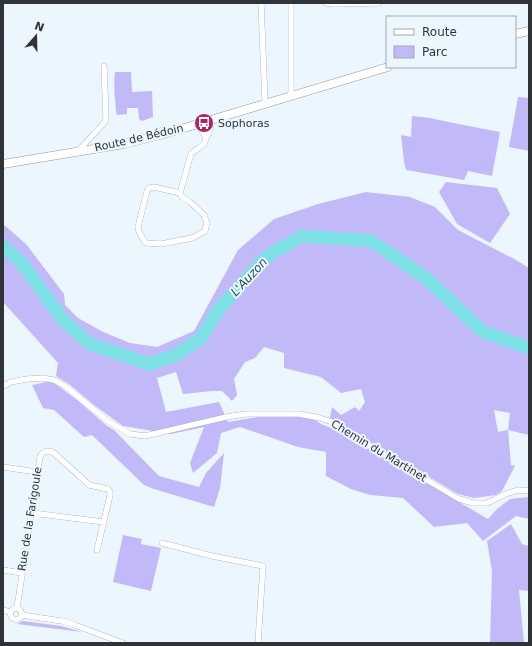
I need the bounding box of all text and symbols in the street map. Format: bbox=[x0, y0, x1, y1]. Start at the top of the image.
north arrow bbox=[16, 16, 56, 56]
legend bbox=[386, 16, 516, 68]
text: N bbox=[33, 19, 46, 35]
text: Route bbox=[422, 25, 457, 39]
text: Parc bbox=[422, 45, 447, 59]
bus stop icon: Sophoras bbox=[193, 112, 215, 134]
place label: Sophoras bbox=[218, 117, 270, 130]
street label: Route de Bédoin bbox=[93, 121, 185, 155]
water label: L'Auzon bbox=[228, 255, 270, 299]
street label: Chemin du Martinet bbox=[329, 417, 430, 485]
street label: Rue de la Farigoule bbox=[15, 466, 45, 572]

